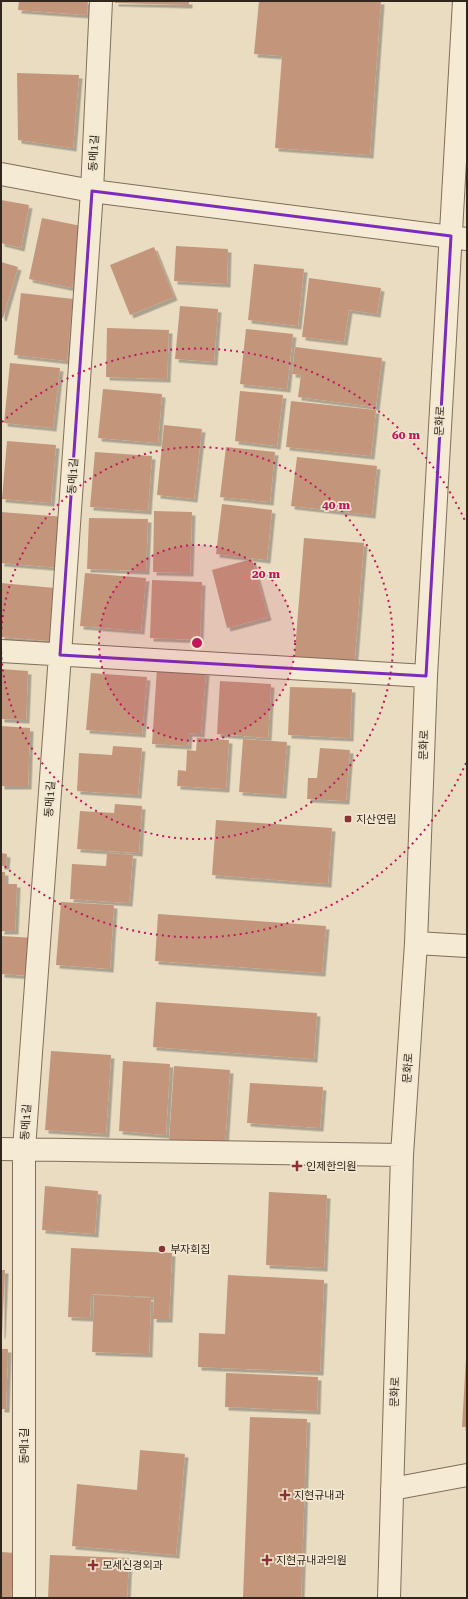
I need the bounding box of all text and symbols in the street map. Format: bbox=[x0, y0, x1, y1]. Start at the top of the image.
street label: 동메1길 bbox=[87, 134, 101, 172]
street label: 문화로 bbox=[433, 405, 447, 437]
text: 60 m bbox=[392, 428, 420, 442]
street label: 동메1길 bbox=[65, 457, 81, 495]
text: 40 m bbox=[322, 498, 350, 512]
text: 20 m bbox=[252, 567, 280, 581]
centre of rings bbox=[190, 636, 204, 650]
street label: 문화로 bbox=[417, 730, 431, 760]
street label: 동메1길 bbox=[42, 780, 58, 818]
place label: 지산연립 bbox=[356, 813, 396, 826]
marker: 지산연립 bbox=[343, 814, 353, 824]
street label: 문화로 bbox=[400, 1052, 416, 1084]
street label: 동메1길 bbox=[18, 1103, 34, 1141]
marker: 인제한의원 bbox=[291, 1160, 303, 1172]
place label: 인제한의원 bbox=[306, 1160, 357, 1173]
place label: 부자회집 bbox=[170, 1243, 210, 1256]
marker: 부자회집 bbox=[157, 1244, 167, 1254]
street label: 문화로 bbox=[388, 1377, 402, 1407]
street label: 동메1길 bbox=[18, 1428, 31, 1464]
marker: 지현규내과 bbox=[279, 1489, 291, 1501]
place label: 지현규내과 bbox=[294, 1489, 345, 1502]
marker: 지현규내과의원 bbox=[261, 1554, 273, 1566]
place label: 지현규내과의원 bbox=[276, 1554, 347, 1567]
marker: 모세신경외과 bbox=[87, 1559, 99, 1571]
place label: 모세신경외과 bbox=[102, 1559, 163, 1572]

